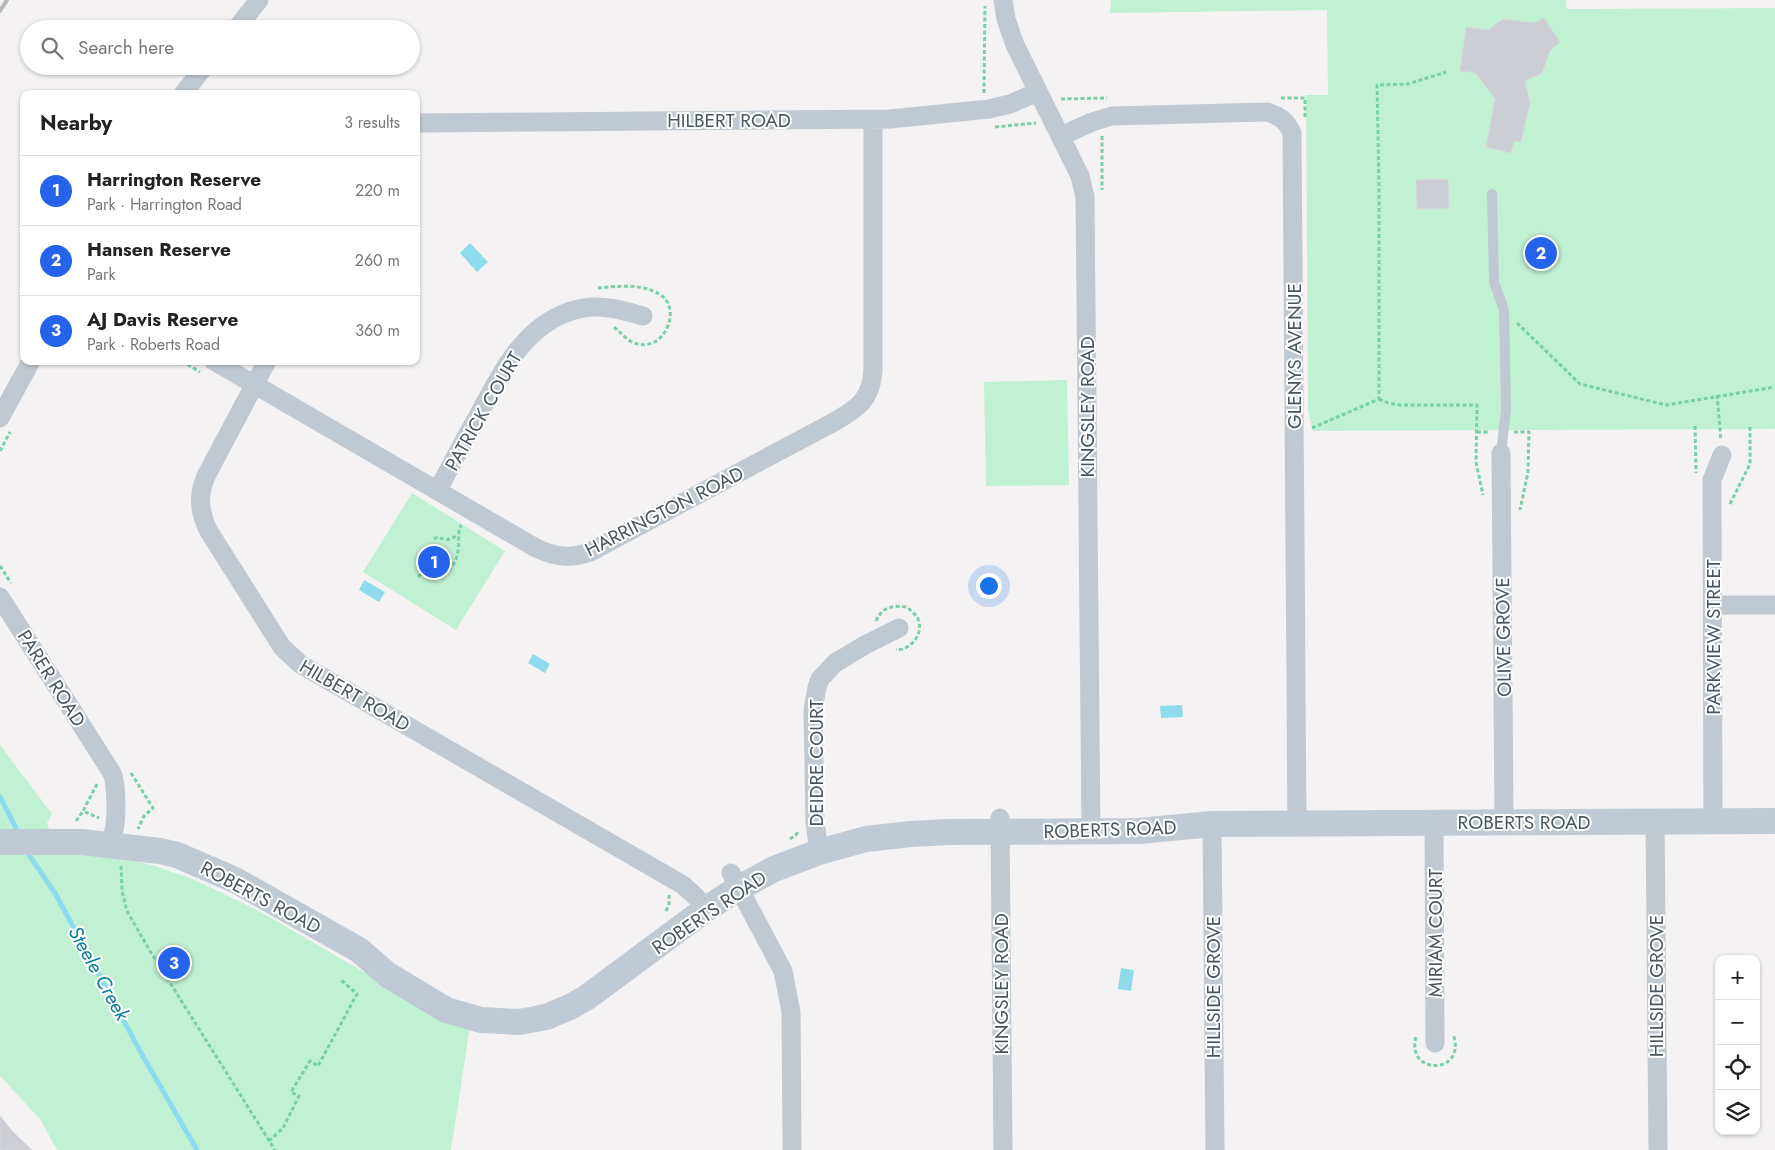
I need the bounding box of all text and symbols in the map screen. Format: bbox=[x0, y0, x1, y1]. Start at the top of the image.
search box bbox=[20, 20, 420, 75]
icon: search bbox=[38, 34, 66, 62]
text: Search here bbox=[78, 34, 174, 61]
street label: HILBERT ROAD bbox=[667, 107, 791, 134]
text: Nearby bbox=[40, 108, 112, 138]
text: 3 results bbox=[344, 111, 400, 134]
text: Harrington Reserve bbox=[87, 166, 261, 193]
text: 1 bbox=[52, 179, 60, 202]
text: 220 m bbox=[355, 179, 400, 202]
text: Park · Harrington Road bbox=[87, 193, 242, 216]
pin: 2 bbox=[1525, 234, 1557, 272]
text: Hansen Reserve bbox=[87, 236, 231, 263]
text: 2 bbox=[51, 249, 61, 272]
text: 260 m bbox=[355, 249, 400, 272]
text: Park bbox=[87, 263, 116, 286]
street label: GLENYS AVENUE bbox=[1281, 283, 1308, 429]
text: AJ Davis Reserve bbox=[87, 306, 238, 333]
text: 3 bbox=[51, 319, 61, 342]
text: 360 m bbox=[355, 319, 400, 342]
text: Park · Roberts Road bbox=[87, 333, 220, 356]
street label: KINGSLEY ROAD bbox=[1074, 336, 1101, 478]
street label: PATRICK COURT bbox=[438, 347, 529, 476]
street label: HARRINGTON ROAD bbox=[580, 460, 748, 563]
pin: 1 bbox=[418, 543, 450, 581]
street label: PARKVIEW STREET bbox=[1700, 559, 1727, 715]
your location bbox=[976, 573, 1002, 599]
street label: OLIVE GROVE bbox=[1489, 577, 1518, 697]
street label: PARER ROAD bbox=[11, 625, 92, 732]
street label: HILBERT ROAD bbox=[294, 653, 415, 738]
street label: DEIDRE COURT bbox=[803, 699, 830, 827]
street label: ROBERTS ROAD bbox=[1458, 809, 1590, 836]
street label: ROBERTS ROAD bbox=[1043, 814, 1177, 845]
street label: ROBERTS ROAD bbox=[196, 854, 326, 941]
street label: ROBERTS ROAD bbox=[647, 864, 772, 961]
street label: MIRIAM COURT bbox=[1422, 869, 1449, 997]
street label: KINGSLEY ROAD bbox=[988, 913, 1015, 1055]
street label: HILLSIDE GROVE bbox=[1643, 915, 1670, 1057]
street label: HILLSIDE GROVE bbox=[1200, 916, 1227, 1058]
water label: Steele Creek bbox=[61, 921, 137, 1027]
pin: 3 bbox=[158, 944, 190, 982]
map controls bbox=[1715, 955, 1760, 1135]
button: + bbox=[1715, 955, 1760, 1000]
button: − bbox=[1715, 1000, 1760, 1045]
button: locate bbox=[1715, 1045, 1760, 1090]
button: layers bbox=[1715, 1090, 1760, 1135]

